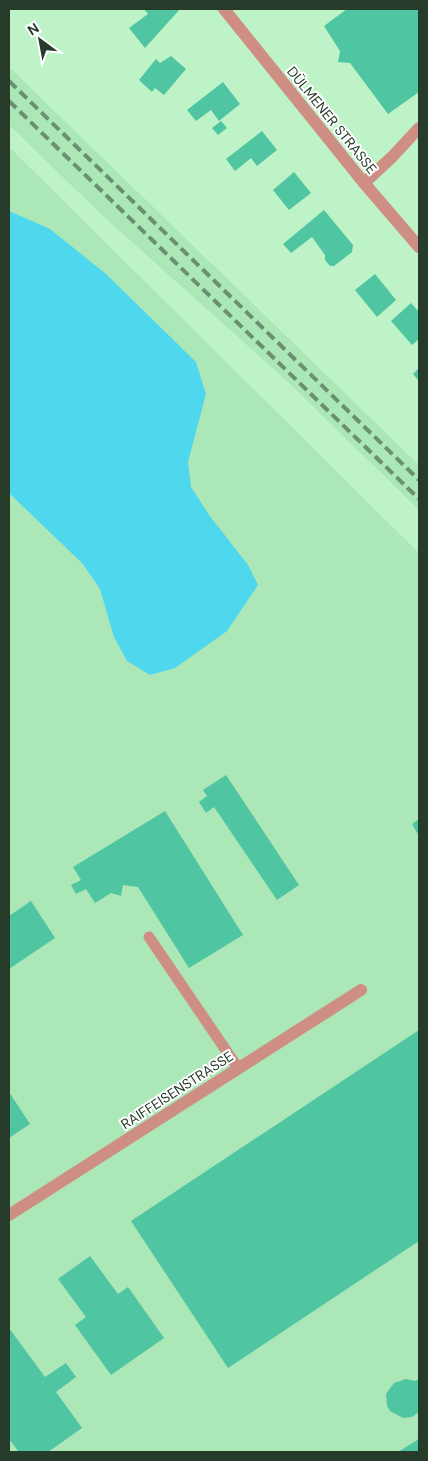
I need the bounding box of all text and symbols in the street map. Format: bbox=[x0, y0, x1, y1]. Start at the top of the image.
north arrow bbox=[15, 15, 65, 65]
text: N bbox=[24, 19, 42, 39]
street label: DÜLMENER STRASSE bbox=[283, 63, 381, 177]
street label: RAIFFEISENSTRASSE bbox=[117, 1047, 237, 1133]

